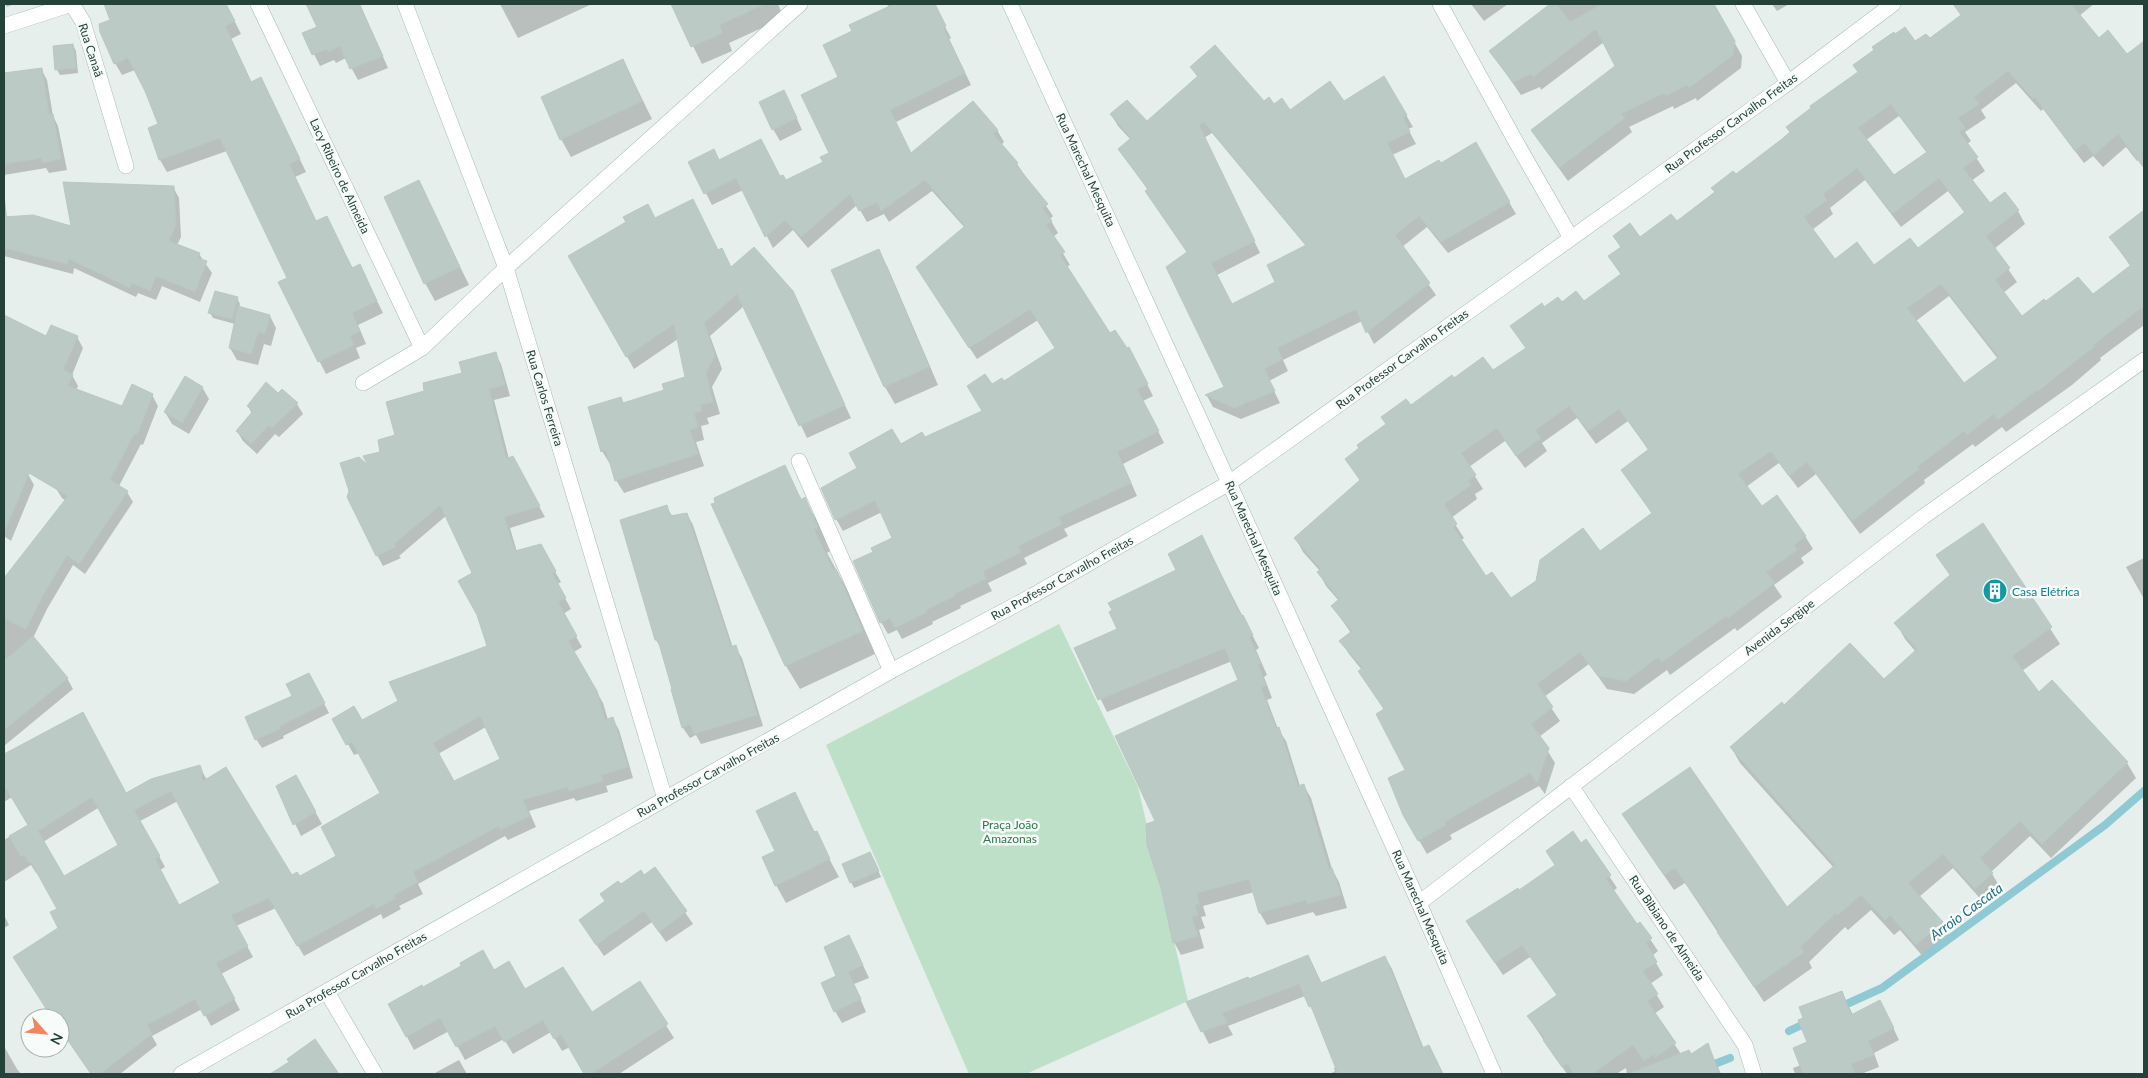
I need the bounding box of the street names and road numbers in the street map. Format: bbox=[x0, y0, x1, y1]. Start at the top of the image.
street label: Rua Canaã bbox=[75, 21, 107, 79]
street label: Rua Professor Carvalho Freitas bbox=[1662, 70, 1800, 176]
street label: Rua Marechal Mesquita bbox=[1053, 111, 1119, 229]
street label: Lacy Ribeiro de Almeida bbox=[307, 116, 373, 236]
street label: Rua Professor Carvalho Freitas bbox=[1333, 306, 1471, 412]
street label: Rua Carlos Ferreira bbox=[523, 348, 567, 448]
street label: Rua Marechal Mesquita bbox=[1222, 478, 1286, 598]
street label: Rua Professor Carvalho Freitas bbox=[988, 533, 1136, 623]
street label: Avenida Sergipe bbox=[1741, 596, 1817, 658]
street label: Rua Professor Carvalho Freitas bbox=[634, 730, 782, 820]
street label: Rua Marechal Mesquita bbox=[1389, 847, 1453, 967]
street label: Rua Bibiano de Almeida bbox=[1626, 872, 1708, 984]
street label: Rua Professor Carvalho Freitas bbox=[283, 928, 429, 1022]

